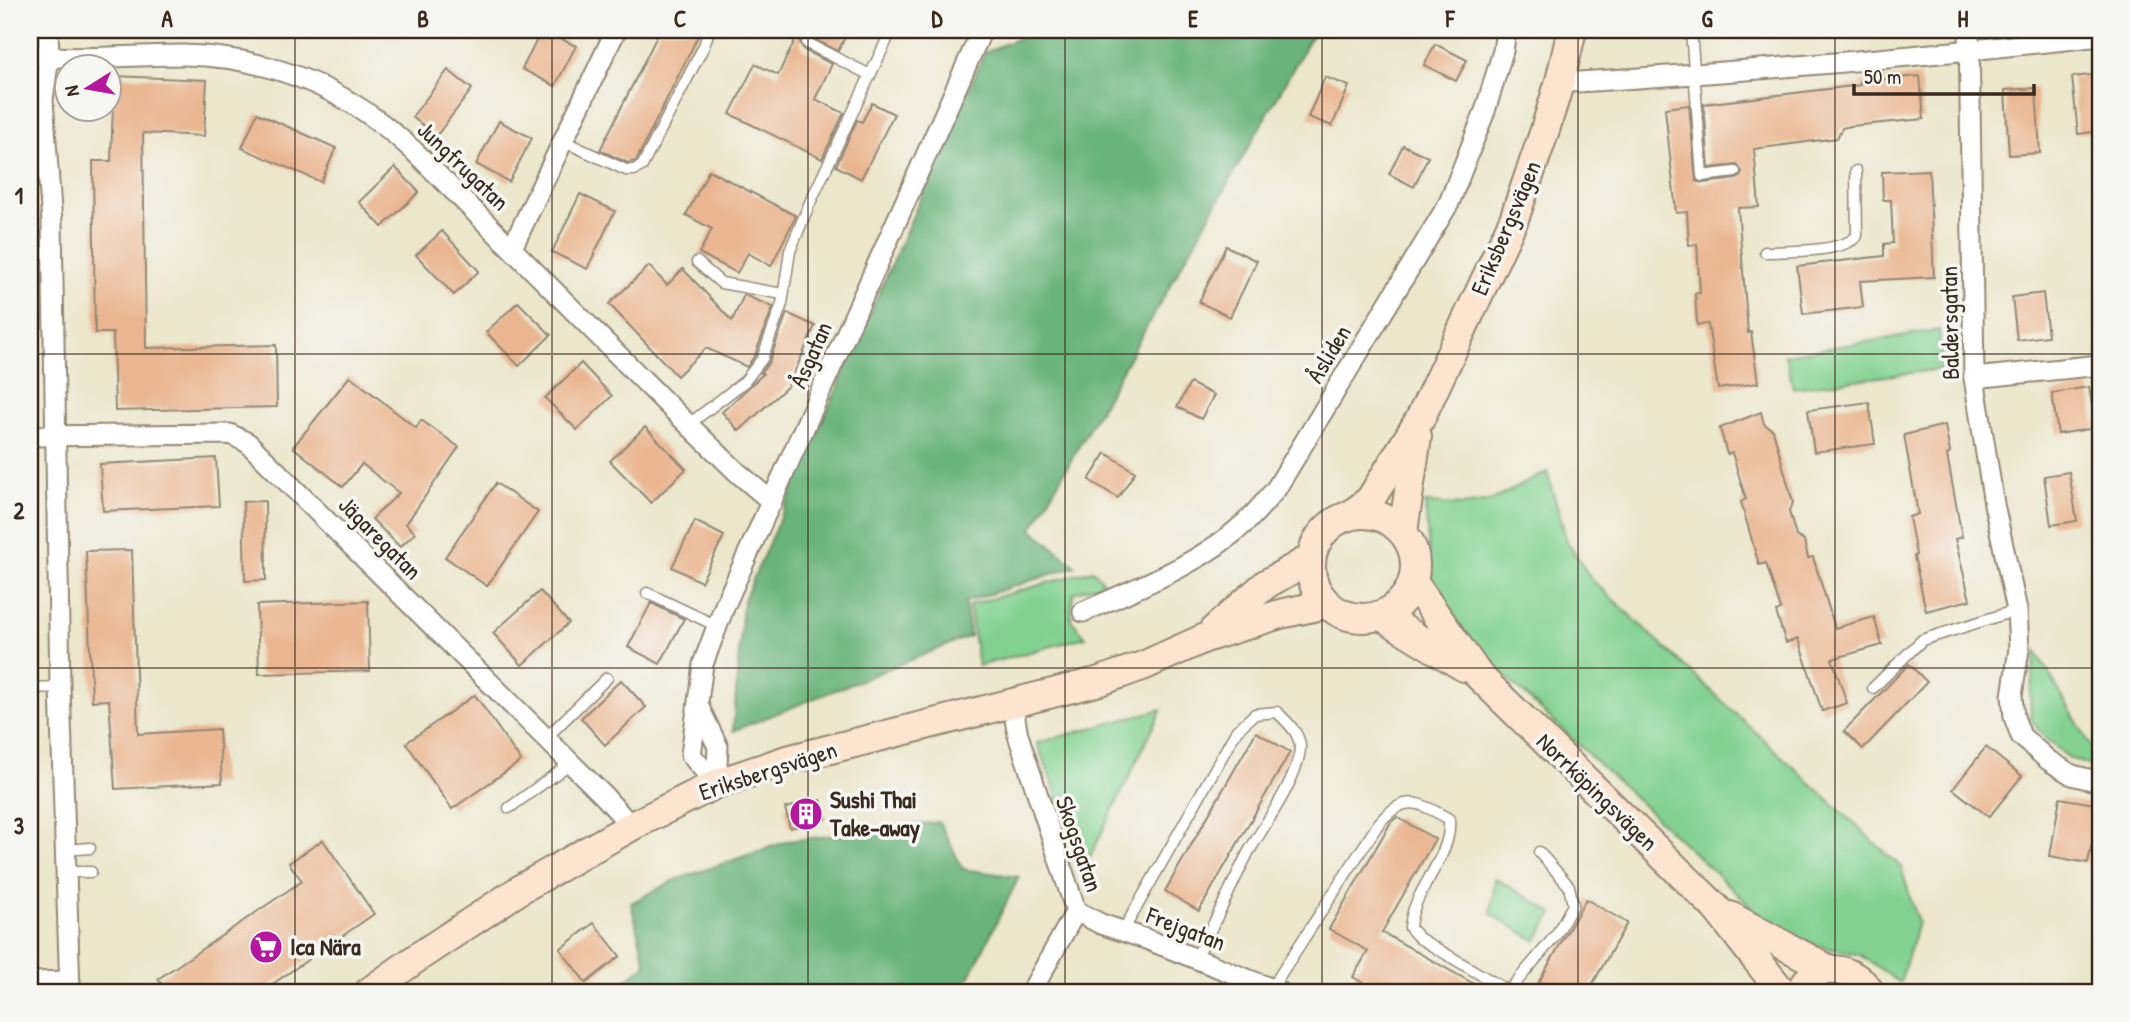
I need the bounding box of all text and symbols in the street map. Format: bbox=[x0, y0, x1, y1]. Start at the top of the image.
text: A bbox=[161, 3, 173, 34]
text: B bbox=[417, 3, 429, 34]
text: C bbox=[674, 3, 686, 34]
text: D bbox=[932, 3, 944, 34]
text: E bbox=[1188, 3, 1199, 34]
text: F bbox=[1445, 3, 1456, 34]
text: G bbox=[1701, 3, 1713, 34]
text: H bbox=[1958, 3, 1969, 34]
north arrow bbox=[52, 52, 122, 122]
scale bar bbox=[1854, 52, 2034, 96]
text: 50 m bbox=[1864, 62, 1901, 91]
text: N bbox=[58, 84, 85, 99]
street label: Jungfrugatan bbox=[411, 113, 517, 217]
street label: Eriksbergsvägen bbox=[1462, 155, 1548, 300]
text: 1 bbox=[15, 180, 23, 211]
street label: Baldersgatan bbox=[1932, 266, 1966, 380]
street label: Åsgatan bbox=[781, 316, 839, 393]
street label: Åsliden bbox=[1298, 318, 1358, 389]
street label: Jägaregatan bbox=[332, 489, 429, 586]
text: 2 bbox=[14, 495, 25, 526]
street label: Norrköpingsvägen bbox=[1530, 725, 1665, 857]
street label: Eriksbergsvägen bbox=[695, 733, 841, 807]
place label: Sushi Thai Take-away bbox=[829, 783, 920, 844]
street label: Skogsgatan bbox=[1049, 792, 1111, 896]
building icon: Sushi Thai Take-away bbox=[787, 795, 825, 833]
text: 3 bbox=[14, 810, 24, 841]
street label: Frejgatan bbox=[1141, 898, 1230, 958]
supermarket icon: Ica Nära bbox=[247, 928, 285, 966]
place label: Ica Nära bbox=[290, 930, 361, 962]

